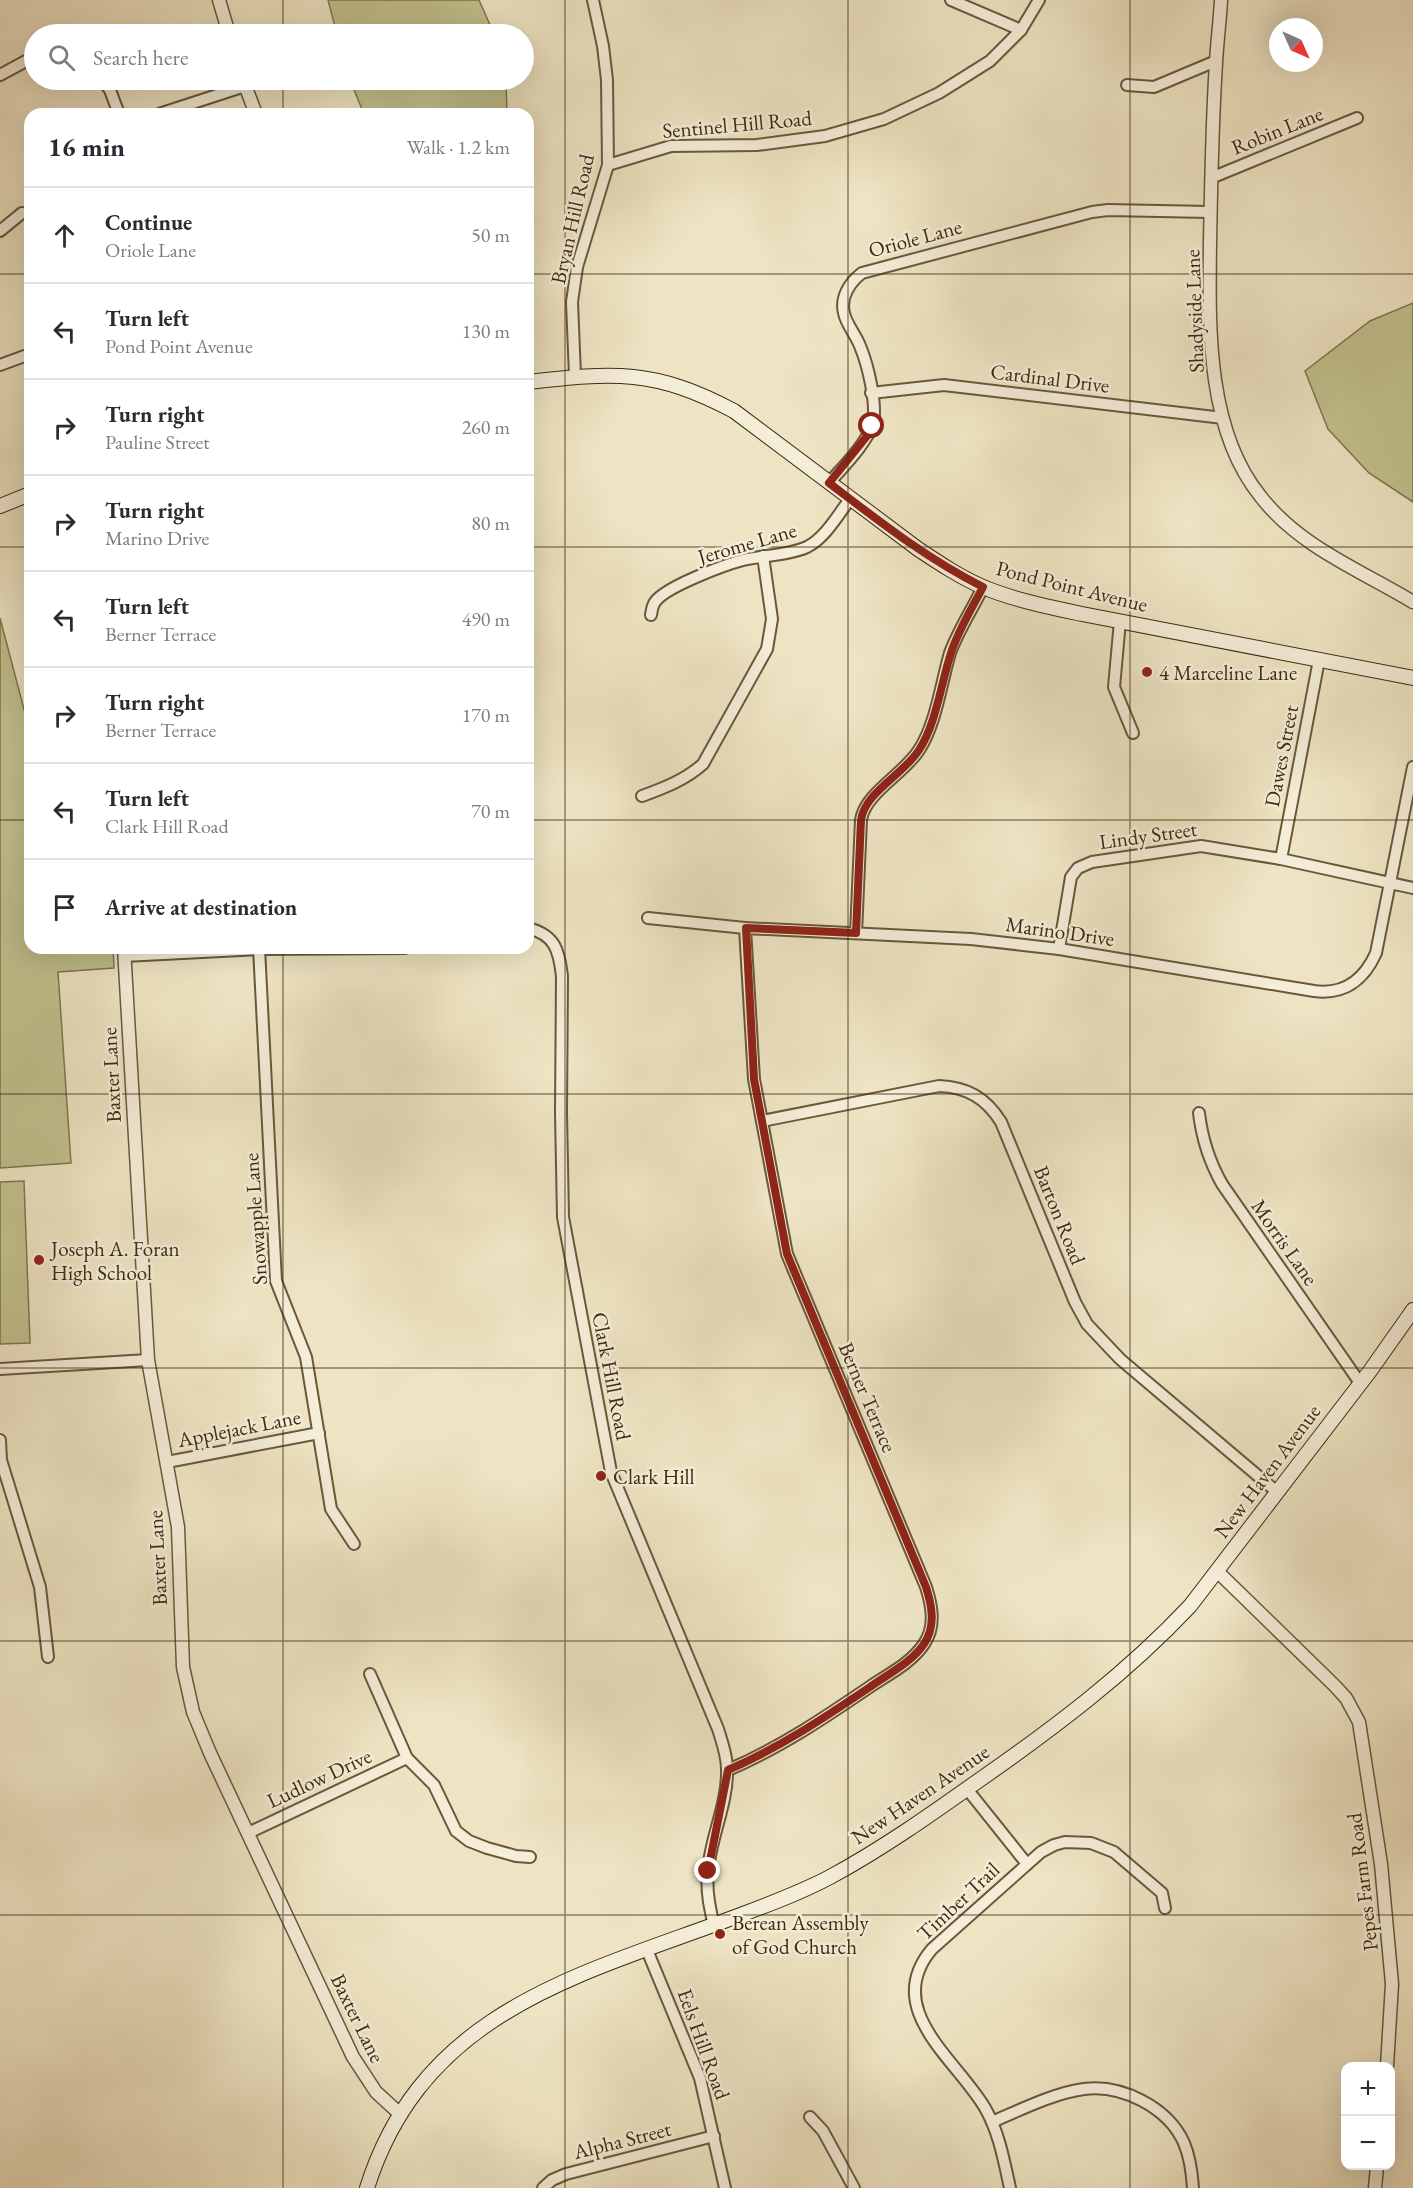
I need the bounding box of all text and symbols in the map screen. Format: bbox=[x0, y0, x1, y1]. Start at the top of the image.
north arrow bbox=[1269, 18, 1323, 72]
search box bbox=[24, 24, 534, 90]
icon: search bbox=[45, 41, 78, 74]
text: Search here bbox=[93, 43, 188, 72]
street label: Robin Lane bbox=[1227, 99, 1327, 161]
street label: Sentinel Hill Road bbox=[661, 104, 813, 144]
text: 16 min bbox=[48, 130, 125, 164]
text: Walk · 1.2 km bbox=[407, 134, 510, 160]
street label: Bryan Hill Road bbox=[544, 151, 600, 286]
text: Continue bbox=[105, 208, 192, 237]
street label: Oriole Lane bbox=[865, 213, 965, 263]
icon: ahead bbox=[48, 219, 81, 252]
text: 50 m bbox=[471, 222, 510, 248]
text: Oriole Lane bbox=[105, 237, 196, 263]
street label: Shadyside Lane bbox=[1178, 249, 1210, 373]
text: Turn left bbox=[105, 304, 189, 333]
icon: left bbox=[48, 315, 81, 348]
text: 130 m bbox=[462, 318, 510, 344]
text: Pond Point Avenue bbox=[105, 333, 253, 359]
street label: Cardinal Drive bbox=[989, 357, 1111, 399]
text: Turn right bbox=[105, 400, 204, 429]
icon: right bbox=[48, 411, 81, 444]
route start bbox=[858, 412, 884, 438]
text: 260 m bbox=[462, 414, 510, 440]
text: Pauline Street bbox=[105, 429, 210, 455]
text: Turn right bbox=[105, 496, 204, 525]
icon: right bbox=[48, 507, 81, 540]
text: 80 m bbox=[471, 510, 510, 536]
street label: Jerome Lane bbox=[693, 516, 799, 571]
text: Marino Drive bbox=[105, 525, 209, 551]
street label: Pond Point Avenue bbox=[993, 554, 1151, 618]
text: Turn left bbox=[105, 592, 189, 621]
icon: left bbox=[48, 603, 81, 636]
text: 490 m bbox=[462, 606, 510, 632]
text: Berner Terrace bbox=[105, 621, 216, 647]
place label: 4 Marceline Lane bbox=[1159, 659, 1297, 686]
marker: 4 Marceline Lane bbox=[1140, 665, 1154, 679]
text: Turn right bbox=[105, 688, 204, 717]
icon: right bbox=[48, 699, 81, 732]
text: 170 m bbox=[462, 702, 510, 728]
street label: Dawes Street bbox=[1258, 702, 1304, 809]
text: Berner Terrace bbox=[105, 717, 216, 743]
text: Turn left bbox=[105, 784, 189, 813]
icon: left bbox=[48, 795, 81, 828]
text: 70 m bbox=[471, 798, 510, 824]
text: Clark Hill Road bbox=[105, 813, 229, 839]
street label: Lindy Street bbox=[1097, 815, 1199, 855]
icon: arrive bbox=[48, 891, 81, 924]
text: Arrive at destination bbox=[105, 893, 297, 922]
street label: Marino Drive bbox=[1004, 910, 1116, 952]
street label: Baxter Lane bbox=[95, 1027, 127, 1123]
street label: Snowapple Lane bbox=[237, 1152, 273, 1286]
street label: Barton Road bbox=[1028, 1162, 1092, 1269]
street label: Morris Lane bbox=[1246, 1194, 1324, 1290]
place label: Joseph A. Foran High School bbox=[49, 1235, 180, 1286]
marker: Joseph A. Foran High School bbox=[32, 1253, 46, 1267]
street label: Clark Hill Road bbox=[586, 1310, 638, 1443]
street label: Berner Terrace bbox=[833, 1338, 903, 1456]
street label: New Haven Avenue bbox=[1208, 1399, 1326, 1543]
street label: Applejack Lane bbox=[174, 1403, 303, 1453]
place label: Clark Hill bbox=[613, 1463, 695, 1490]
marker: Clark Hill bbox=[594, 1469, 608, 1483]
street label: Baxter Lane bbox=[141, 1510, 173, 1606]
street label: New Haven Avenue bbox=[846, 1738, 994, 1850]
street label: Ludlow Drive bbox=[262, 1742, 376, 1814]
street label: Pepes Farm Road bbox=[1340, 1811, 1384, 1953]
street label: Timber Trail bbox=[911, 1856, 1005, 1946]
route end bbox=[694, 1857, 720, 1883]
place label: Berean Assembly of God Church bbox=[732, 1909, 870, 1960]
marker: Berean Assembly of God Church bbox=[713, 1927, 727, 1941]
street label: Baxter Lane bbox=[325, 1969, 391, 2067]
street label: Eels Hill Road bbox=[671, 1985, 737, 2103]
map controls bbox=[1341, 2062, 1395, 2170]
button: + bbox=[1341, 2062, 1395, 2116]
street label: Alpha Street bbox=[569, 2115, 674, 2165]
button: − bbox=[1341, 2116, 1395, 2170]

